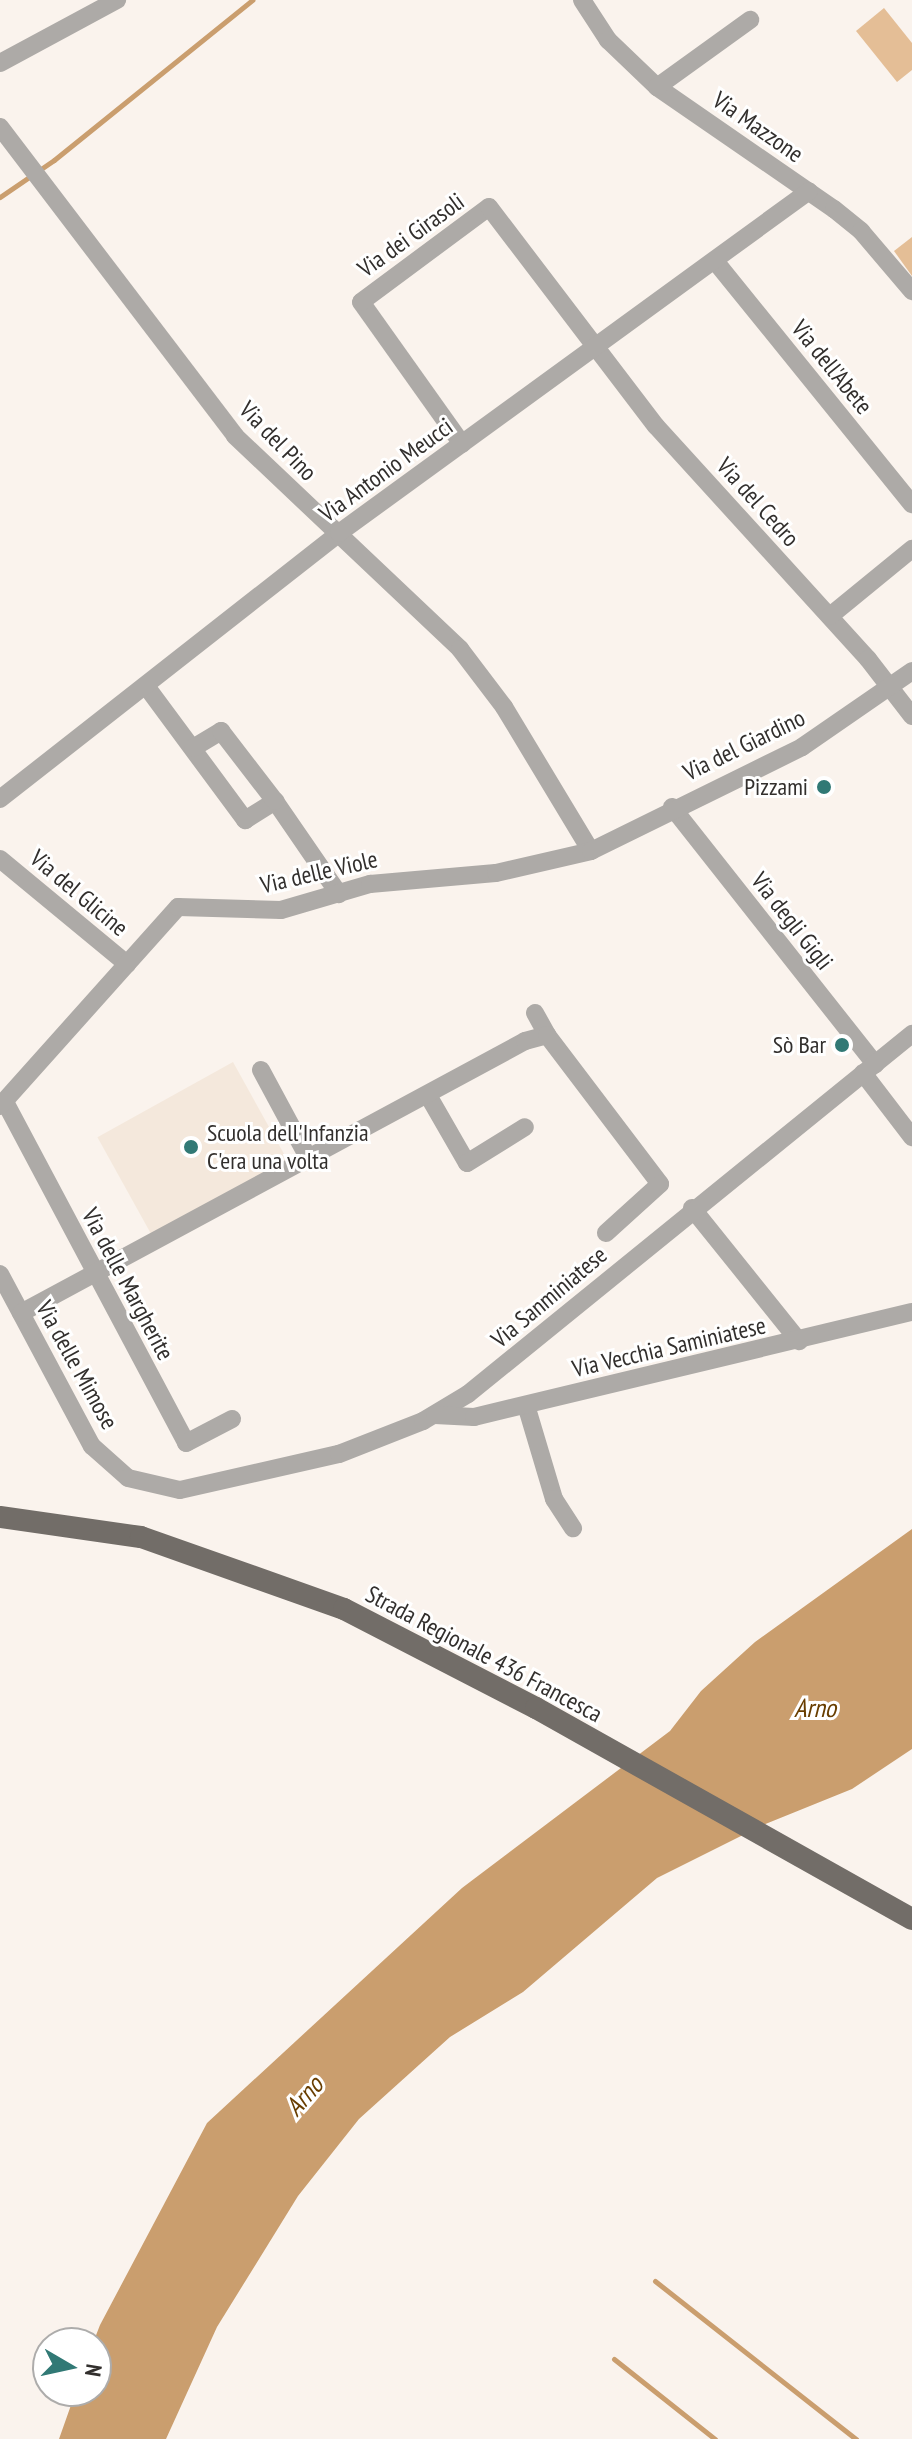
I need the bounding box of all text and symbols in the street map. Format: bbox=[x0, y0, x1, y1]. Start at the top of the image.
street label: Via Mazzone bbox=[707, 85, 809, 169]
street label: Via dei Girasoli bbox=[352, 187, 470, 283]
street label: Via dell'Abete bbox=[785, 314, 879, 420]
street label: Via del Pino bbox=[233, 395, 323, 487]
street label: Via Antonio Meucci bbox=[313, 412, 459, 528]
street label: Via del Cedro bbox=[711, 452, 805, 552]
street label: Via del Giardino bbox=[679, 703, 809, 787]
place label: Pizzami bbox=[744, 773, 808, 801]
marker: Pizzami bbox=[815, 778, 833, 796]
street label: Via del Glicine bbox=[24, 844, 134, 942]
street label: Via delle Viole bbox=[257, 845, 381, 899]
street label: Via degli Gigli bbox=[745, 867, 839, 975]
place label: Sò Bar bbox=[773, 1031, 826, 1059]
marker: Sò Bar bbox=[833, 1036, 851, 1054]
place label: Scuola dell'Infanzia C'era una volta bbox=[207, 1119, 369, 1175]
marker: Scuola dell'Infanzia C'era una volta bbox=[182, 1138, 200, 1156]
street label: Via delle Margherite bbox=[76, 1203, 180, 1365]
street label: Via Sanminiatese bbox=[485, 1240, 613, 1354]
street label: Via delle Mimose bbox=[30, 1296, 124, 1434]
street label: Via Vecchia Saminiatese bbox=[569, 1311, 769, 1383]
street label: Strada Regionale 436 Francesca bbox=[361, 1579, 607, 1729]
water label: Arno bbox=[794, 1692, 836, 1724]
water label: Arno bbox=[278, 2070, 330, 2122]
north arrow bbox=[32, 2327, 112, 2407]
text: N bbox=[79, 2362, 108, 2378]

